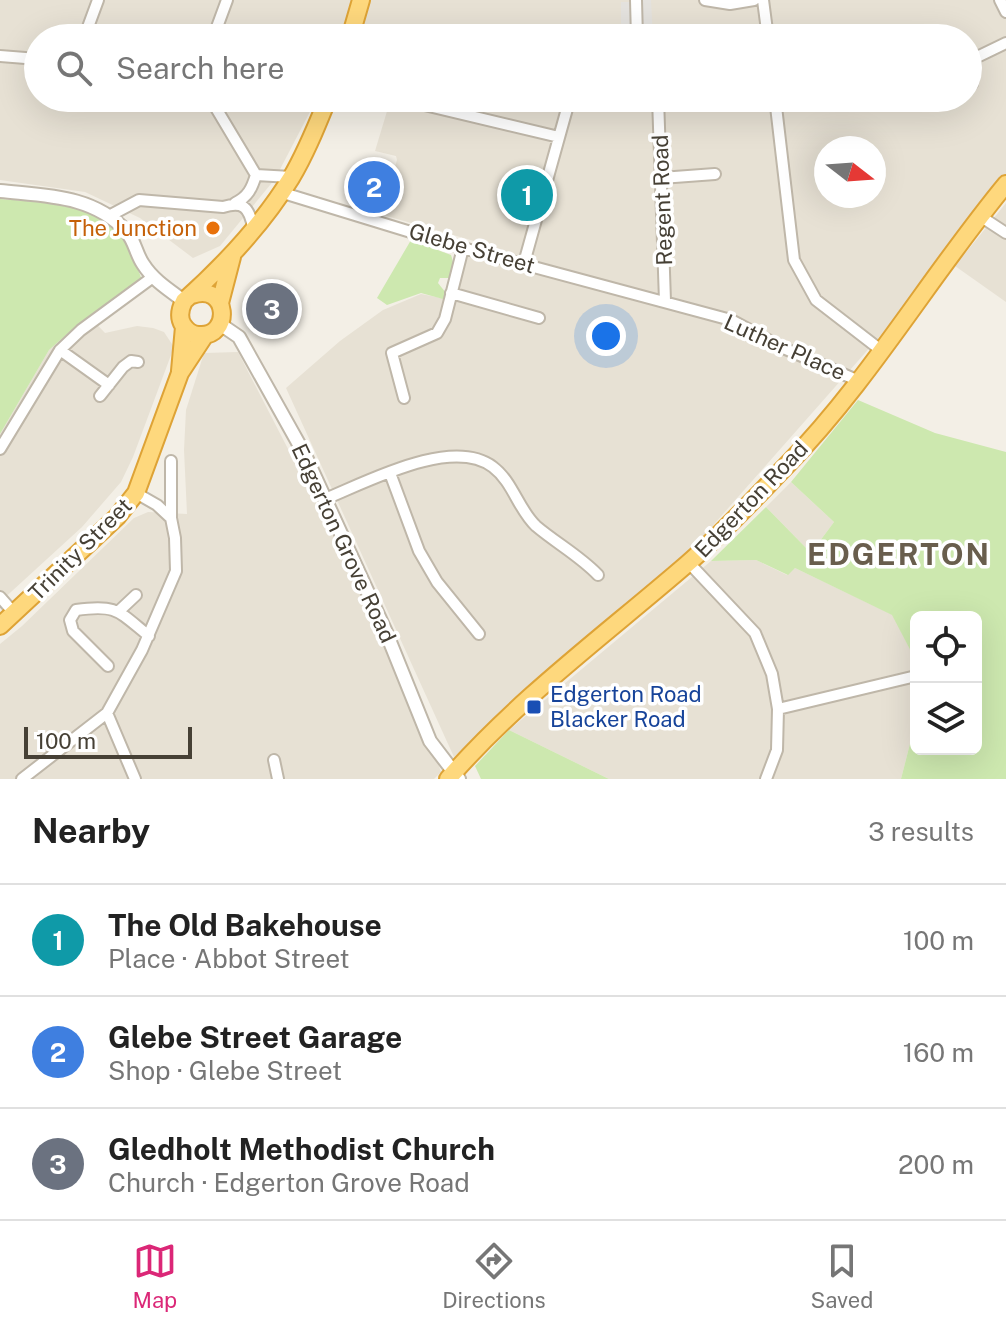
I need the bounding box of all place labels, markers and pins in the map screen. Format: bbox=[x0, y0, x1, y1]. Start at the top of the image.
pin: 2 bbox=[348, 157, 400, 217]
pin: 1 bbox=[501, 165, 553, 225]
place label: The Junction bbox=[69, 215, 197, 241]
marker: The Junction bbox=[204, 219, 222, 237]
pin: 3 bbox=[246, 279, 298, 339]
place label: Edgerton Road Blacker Road bbox=[550, 681, 702, 732]
marker: Edgerton Road Blacker Road bbox=[525, 698, 543, 716]

